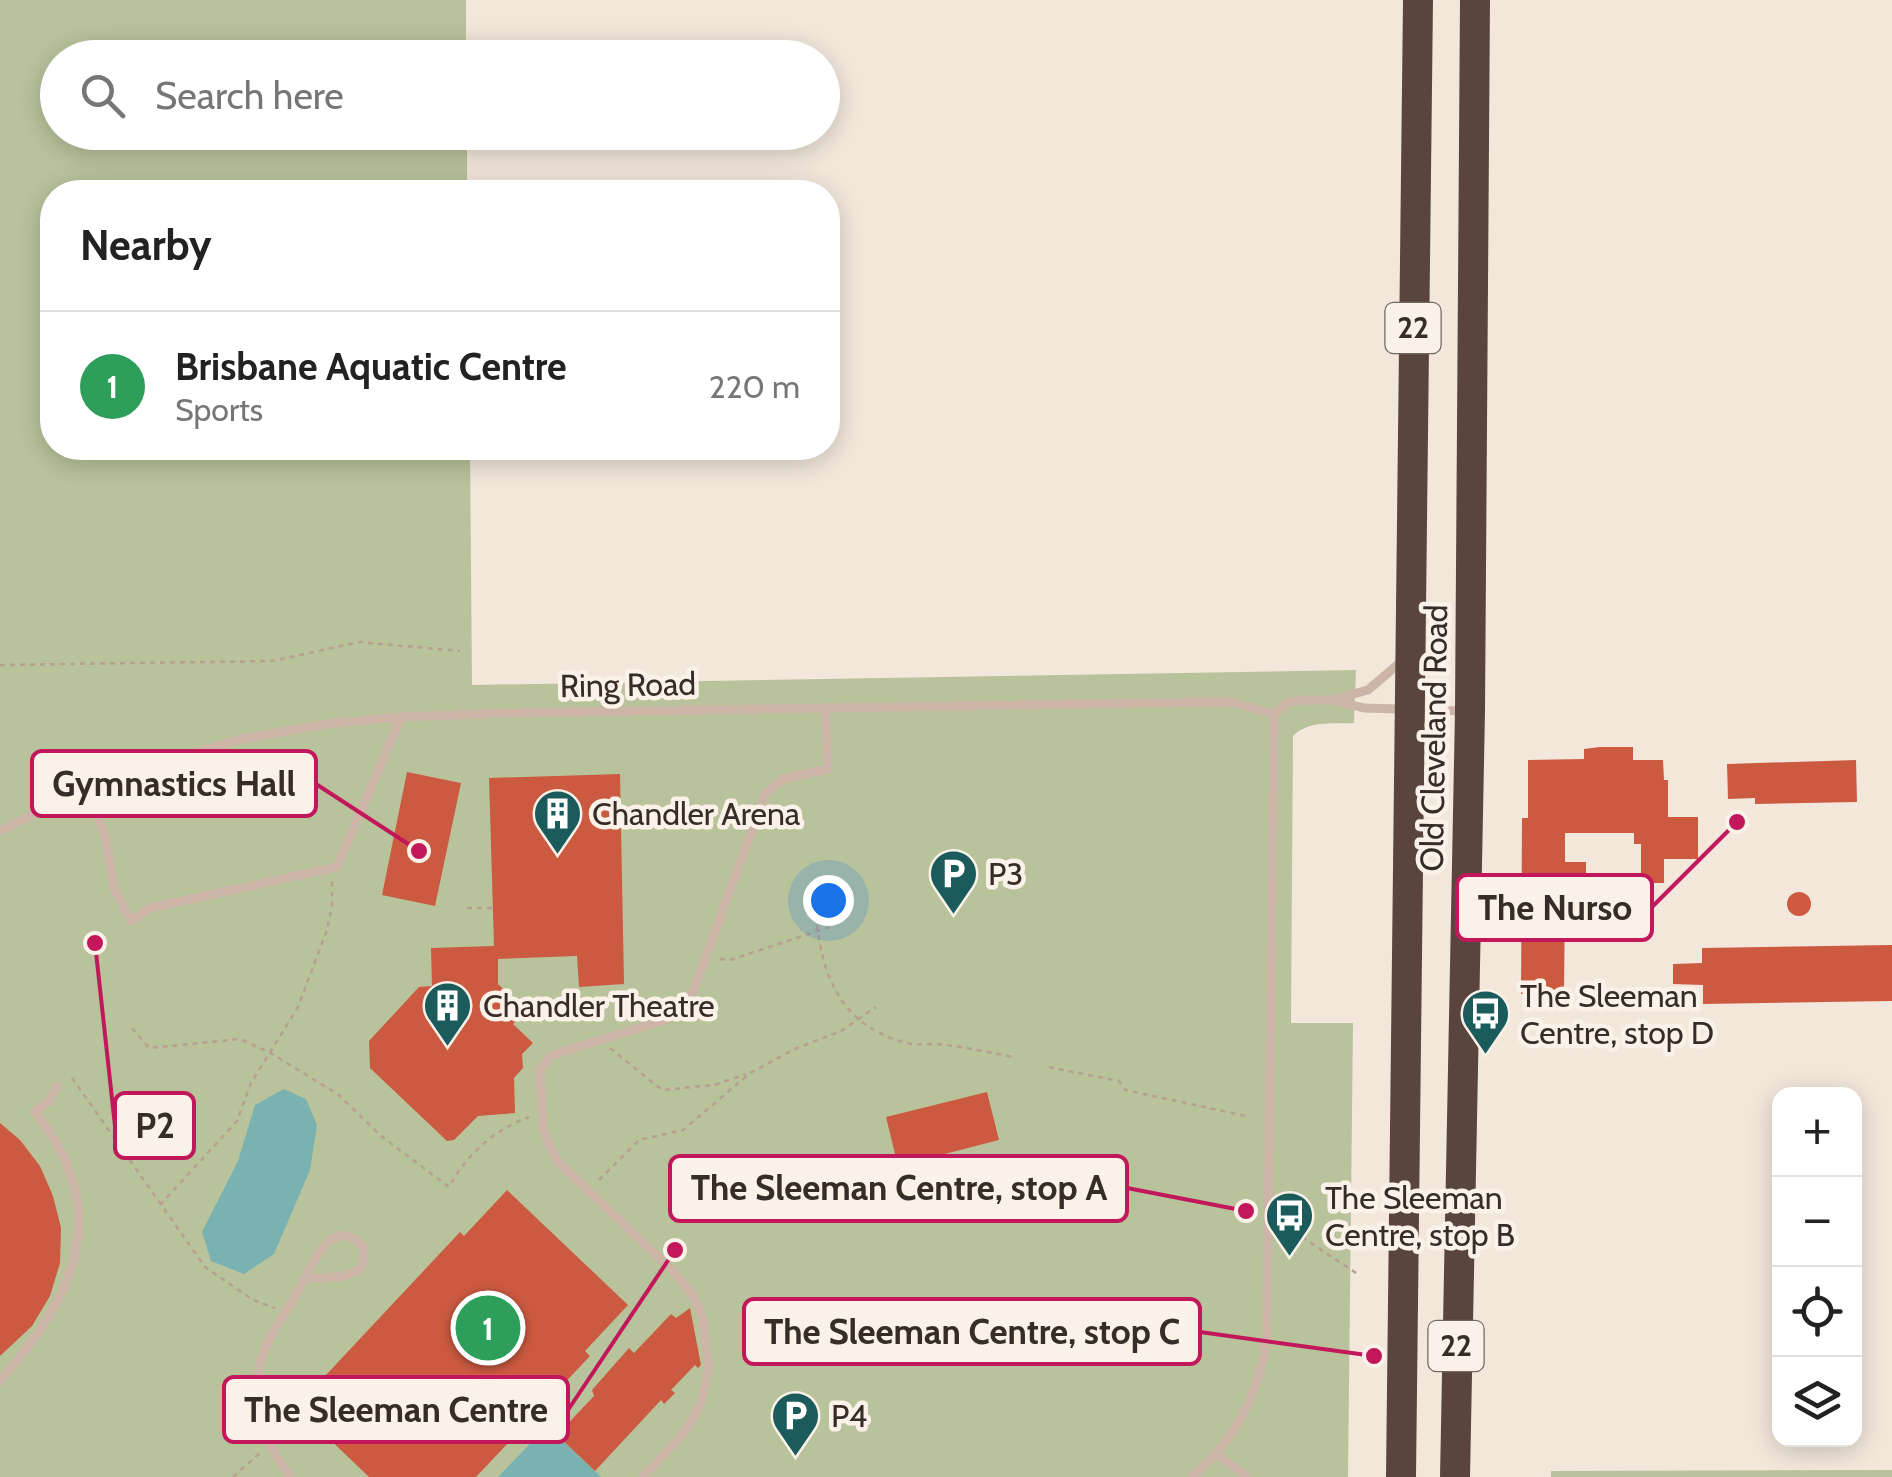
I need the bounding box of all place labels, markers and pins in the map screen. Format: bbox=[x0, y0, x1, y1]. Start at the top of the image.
callout: Gymnastics Hall bbox=[32, 751, 316, 816]
building icon: Chandler Arena bbox=[531, 788, 583, 856]
place label: Chandler Arena bbox=[592, 794, 801, 833]
parking icon: P3 bbox=[927, 848, 979, 916]
place label: P3 bbox=[988, 854, 1023, 893]
callout: The Nurso bbox=[1457, 875, 1652, 940]
place label: The Sleeman Centre, stop D bbox=[1520, 976, 1714, 1052]
building icon: Chandler Theatre bbox=[422, 980, 474, 1048]
place label: Chandler Theatre bbox=[483, 986, 715, 1025]
bus stop icon: The Sleeman Centre, stop D bbox=[1459, 988, 1511, 1056]
callout: P2 bbox=[115, 1093, 194, 1158]
callout: The Sleeman Centre, stop A bbox=[670, 1156, 1127, 1221]
place label: The Sleeman Centre, stop B bbox=[1325, 1178, 1515, 1254]
bus stop icon: The Sleeman Centre, stop B bbox=[1264, 1190, 1316, 1258]
pin: 1 bbox=[456, 1290, 520, 1366]
callout: The Sleeman Centre, stop C bbox=[744, 1299, 1200, 1364]
callout: The Sleeman Centre bbox=[224, 1377, 568, 1442]
parking icon: P4 bbox=[770, 1390, 822, 1458]
place label: P4 bbox=[831, 1396, 867, 1435]

